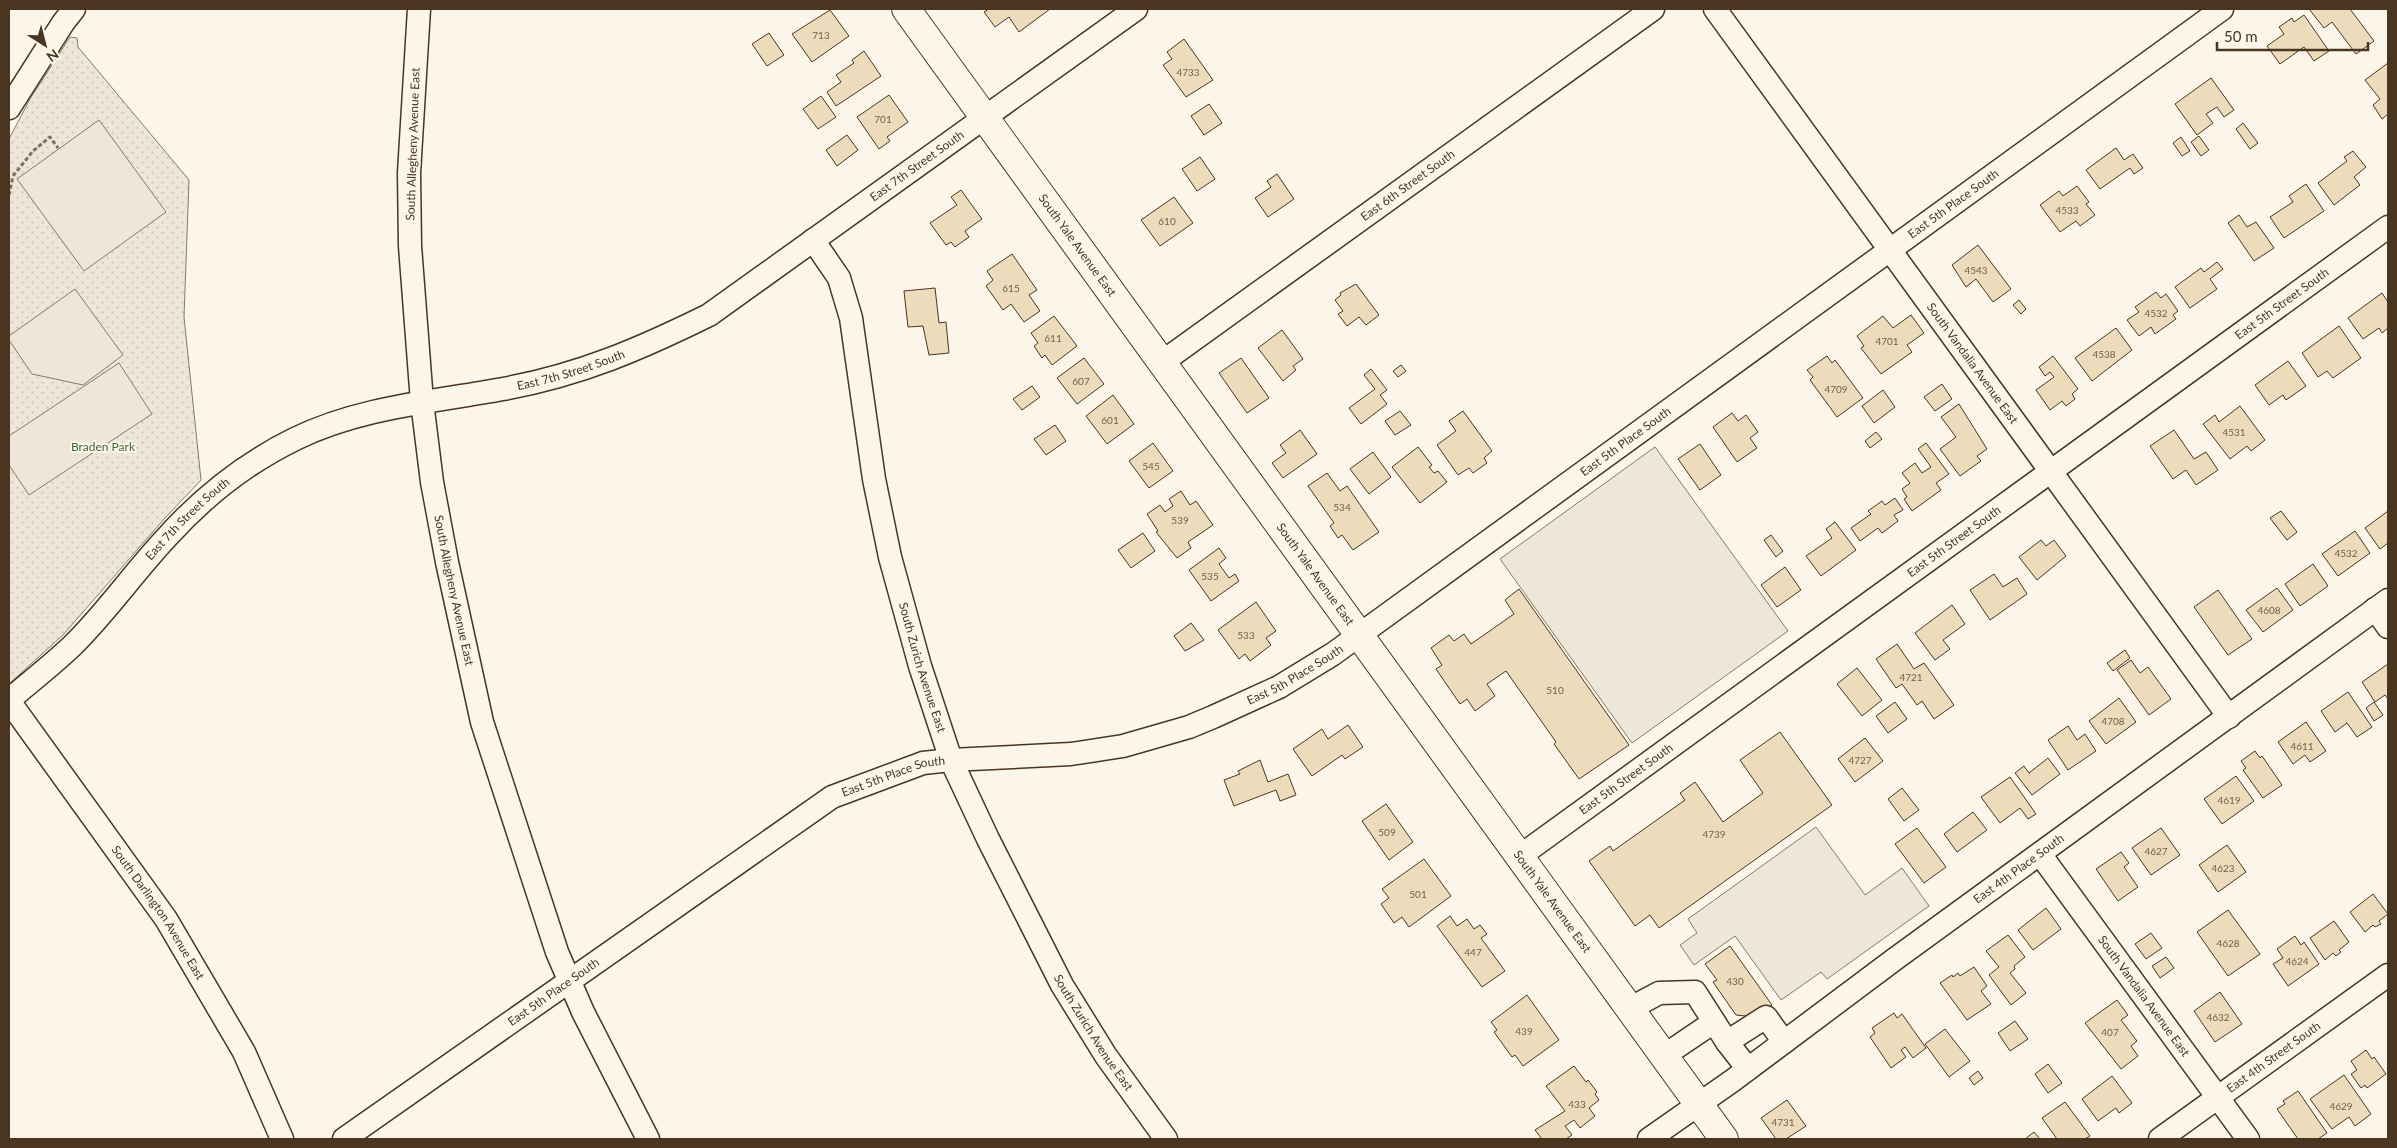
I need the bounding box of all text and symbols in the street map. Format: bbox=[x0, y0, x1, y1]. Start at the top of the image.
north arrow bbox=[20, 20, 70, 70]
scale bar bbox=[2217, 20, 2368, 52]
text: 50 m bbox=[2224, 27, 2258, 45]
house number: 713 bbox=[812, 29, 830, 41]
text: N bbox=[44, 46, 62, 66]
street label: South Allegheny Avenue East bbox=[402, 66, 423, 221]
house number: 4733 bbox=[1176, 66, 1200, 78]
house number: 701 bbox=[874, 113, 892, 125]
street label: East 7th Street South bbox=[867, 127, 967, 204]
street label: East 6th Street South bbox=[1358, 146, 1457, 224]
street label: East 5th Place South bbox=[1905, 165, 2001, 241]
street label: South Yale Avenue East bbox=[1036, 191, 1120, 300]
house number: 4533 bbox=[2055, 204, 2079, 216]
house number: 610 bbox=[1158, 215, 1176, 227]
house number: 4543 bbox=[1964, 264, 1988, 276]
street label: East 5th Street South bbox=[2232, 264, 2332, 342]
house number: 615 bbox=[1002, 282, 1020, 294]
street label: South Vandalia Avenue East bbox=[1924, 300, 2022, 427]
house number: 4532 bbox=[2144, 307, 2168, 319]
house number: 611 bbox=[1044, 332, 1062, 344]
house number: 4701 bbox=[1875, 335, 1899, 347]
street label: East 7th Street South bbox=[516, 346, 627, 393]
house number: 4538 bbox=[2092, 348, 2116, 360]
house number: 607 bbox=[1072, 375, 1090, 387]
house number: 4709 bbox=[1824, 383, 1848, 395]
street label: East 5th Place South bbox=[1577, 403, 1674, 479]
house number: 601 bbox=[1101, 414, 1119, 426]
house number: 4531 bbox=[2222, 426, 2246, 438]
park label: Braden Park bbox=[71, 439, 136, 454]
house number: 545 bbox=[1142, 460, 1160, 472]
street label: East 7th Street South bbox=[142, 474, 233, 563]
house number: 534 bbox=[1333, 501, 1351, 513]
street label: East 5th Street South bbox=[1904, 502, 2004, 580]
street label: South Allegheny Avenue East bbox=[431, 514, 478, 668]
house number: 539 bbox=[1171, 514, 1189, 526]
street label: South Yale Avenue East bbox=[1274, 520, 1358, 629]
house number: 4532 bbox=[2334, 547, 2358, 559]
house number: 535 bbox=[1201, 570, 1219, 582]
street label: South Zurich Avenue East bbox=[896, 600, 950, 735]
house number: 4608 bbox=[2257, 604, 2281, 616]
house number: 533 bbox=[1237, 629, 1255, 641]
street label: East 5th Place South bbox=[1244, 641, 1346, 708]
house number: 4721 bbox=[1899, 671, 1923, 683]
house number: 510 bbox=[1546, 684, 1564, 696]
house number: 4708 bbox=[2101, 715, 2125, 727]
street label: East 5th Street South bbox=[1576, 740, 1676, 818]
house number: 4611 bbox=[2290, 740, 2314, 752]
street label: East 5th Place South bbox=[839, 753, 946, 800]
house number: 4727 bbox=[1848, 754, 1872, 766]
house number: 4619 bbox=[2217, 794, 2241, 806]
house number: 509 bbox=[1378, 826, 1396, 838]
house number: 4739 bbox=[1702, 828, 1726, 840]
street label: East 4th Place South bbox=[1970, 830, 2067, 906]
street label: South Darlington Avenue East bbox=[109, 842, 208, 983]
house number: 4627 bbox=[2144, 845, 2168, 857]
street label: South Yale Avenue East bbox=[1511, 847, 1595, 956]
house number: 4623 bbox=[2211, 862, 2235, 874]
house number: 501 bbox=[1409, 888, 1427, 900]
street label: South Vandalia Avenue East bbox=[2095, 933, 2194, 1060]
house number: 4628 bbox=[2216, 937, 2240, 949]
house number: 447 bbox=[1464, 946, 1482, 958]
street label: East 5th Place South bbox=[505, 954, 602, 1029]
house number: 4624 bbox=[2285, 955, 2309, 967]
street label: South Zurich Avenue East bbox=[1051, 972, 1137, 1094]
house number: 430 bbox=[1726, 975, 1744, 987]
house number: 4632 bbox=[2206, 1011, 2230, 1023]
street label: East 4th Street South bbox=[2223, 1018, 2323, 1096]
house number: 439 bbox=[1515, 1025, 1533, 1037]
house number: 407 bbox=[2101, 1026, 2119, 1038]
house number: 433 bbox=[1568, 1098, 1586, 1110]
house number: 4629 bbox=[2329, 1100, 2353, 1112]
house number: 4731 bbox=[1771, 1116, 1795, 1128]

